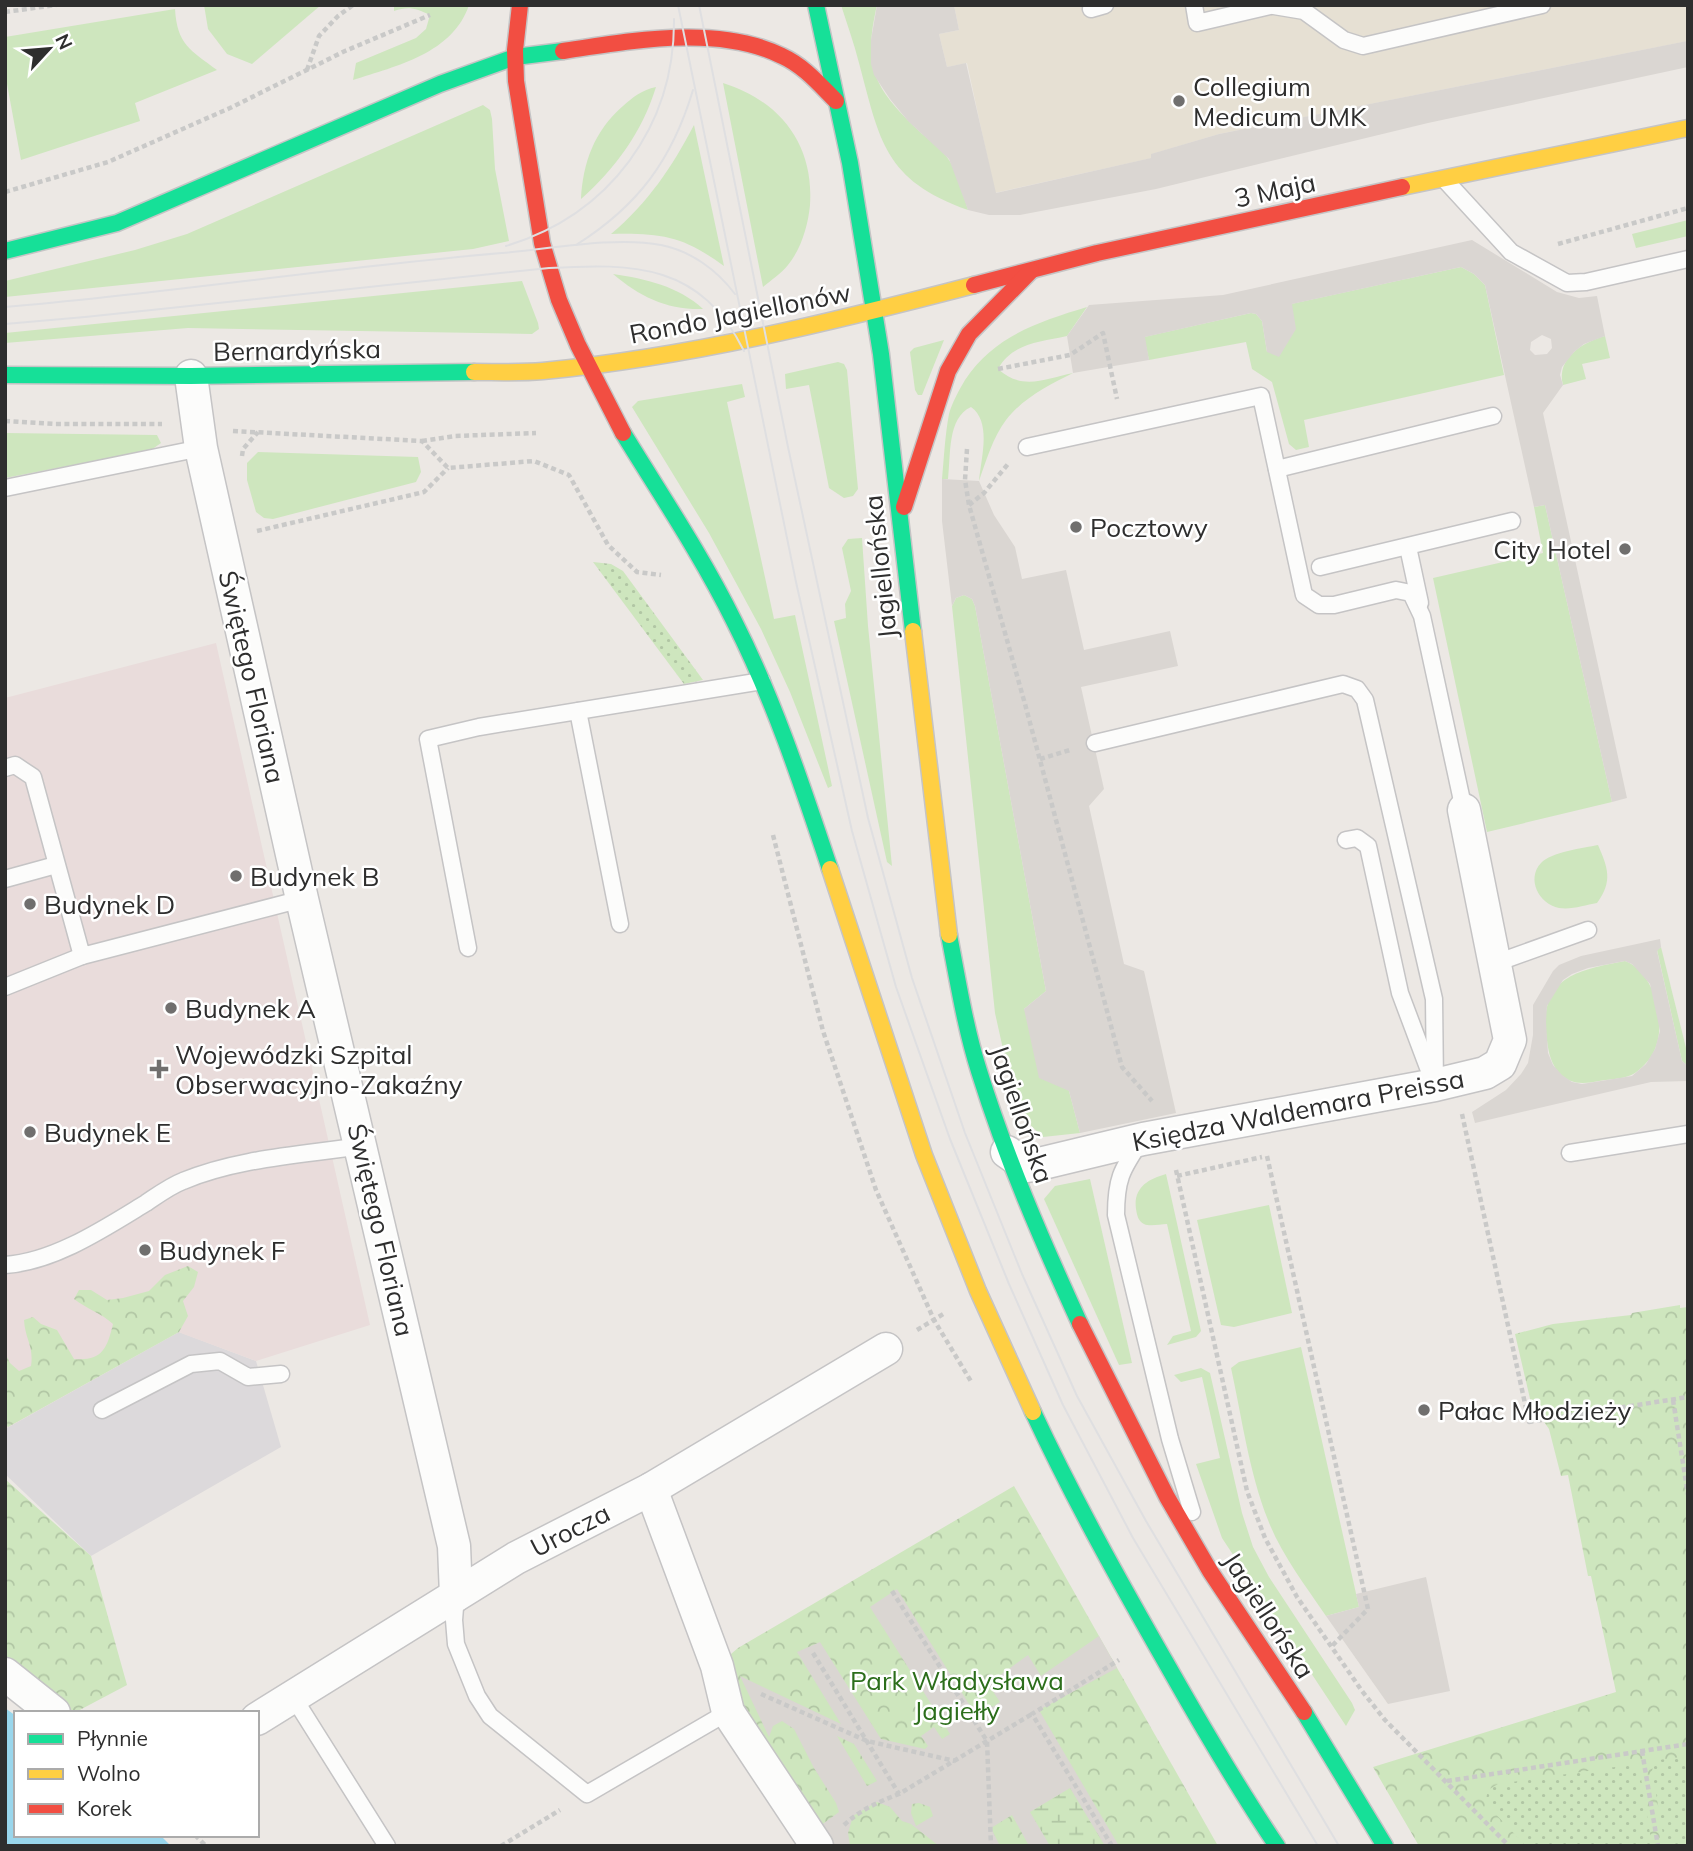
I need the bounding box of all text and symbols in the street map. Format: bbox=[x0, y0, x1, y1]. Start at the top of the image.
north arrow bbox=[14, 14, 84, 84]
text: N bbox=[50, 30, 78, 53]
place label: Collegium Medicum UMK bbox=[1193, 70, 1367, 133]
marker: Collegium Medicum UMK bbox=[1171, 93, 1187, 109]
street label: 3 Maja bbox=[1231, 165, 1319, 215]
street label: Rondo Jagiellonów bbox=[626, 275, 854, 351]
street label: Bernardyńska bbox=[213, 332, 381, 368]
street label: Jagiellońska bbox=[856, 493, 904, 641]
place label: Pocztowy bbox=[1090, 511, 1208, 544]
marker: Pocztowy bbox=[1068, 519, 1084, 535]
place label: City Hotel bbox=[1493, 533, 1611, 566]
marker: City Hotel bbox=[1617, 541, 1633, 557]
street label: Świętego Floriana bbox=[212, 568, 292, 786]
place label: Budynek B bbox=[250, 860, 379, 893]
marker: Budynek B bbox=[228, 868, 244, 884]
place label: Budynek D bbox=[44, 888, 175, 921]
marker: Budynek D bbox=[22, 896, 38, 912]
place label: Budynek A bbox=[185, 992, 316, 1025]
marker: Budynek A bbox=[163, 1000, 179, 1016]
place label: Wojewódzki Szpital Obserwacyjno-Zakaźny bbox=[175, 1038, 463, 1101]
street label: Jagiellońska bbox=[983, 1040, 1061, 1188]
marker: Wojewódzki Szpital Obserwacyjno-Zakaźny bbox=[149, 1059, 169, 1079]
street label: Księdza Waldemara Preissa bbox=[1129, 1062, 1467, 1158]
place label: Budynek E bbox=[44, 1116, 171, 1149]
street label: Świętego Floriana bbox=[341, 1121, 421, 1339]
marker: Budynek E bbox=[22, 1124, 38, 1140]
place label: Budynek F bbox=[159, 1234, 285, 1267]
marker: Budynek F bbox=[137, 1242, 153, 1258]
place label: Pałac Młodzieży bbox=[1438, 1394, 1631, 1427]
marker: Pałac Młodzieży bbox=[1416, 1402, 1432, 1418]
street label: Urocza bbox=[525, 1496, 615, 1564]
street label: Jagiellońska bbox=[1216, 1545, 1322, 1685]
park label: Park Władysława Jagiełły bbox=[850, 1664, 1064, 1727]
legend bbox=[14, 1711, 259, 1837]
text: Płynnie bbox=[77, 1725, 148, 1751]
text: Wolno bbox=[77, 1760, 140, 1786]
text: Korek bbox=[77, 1795, 132, 1821]

